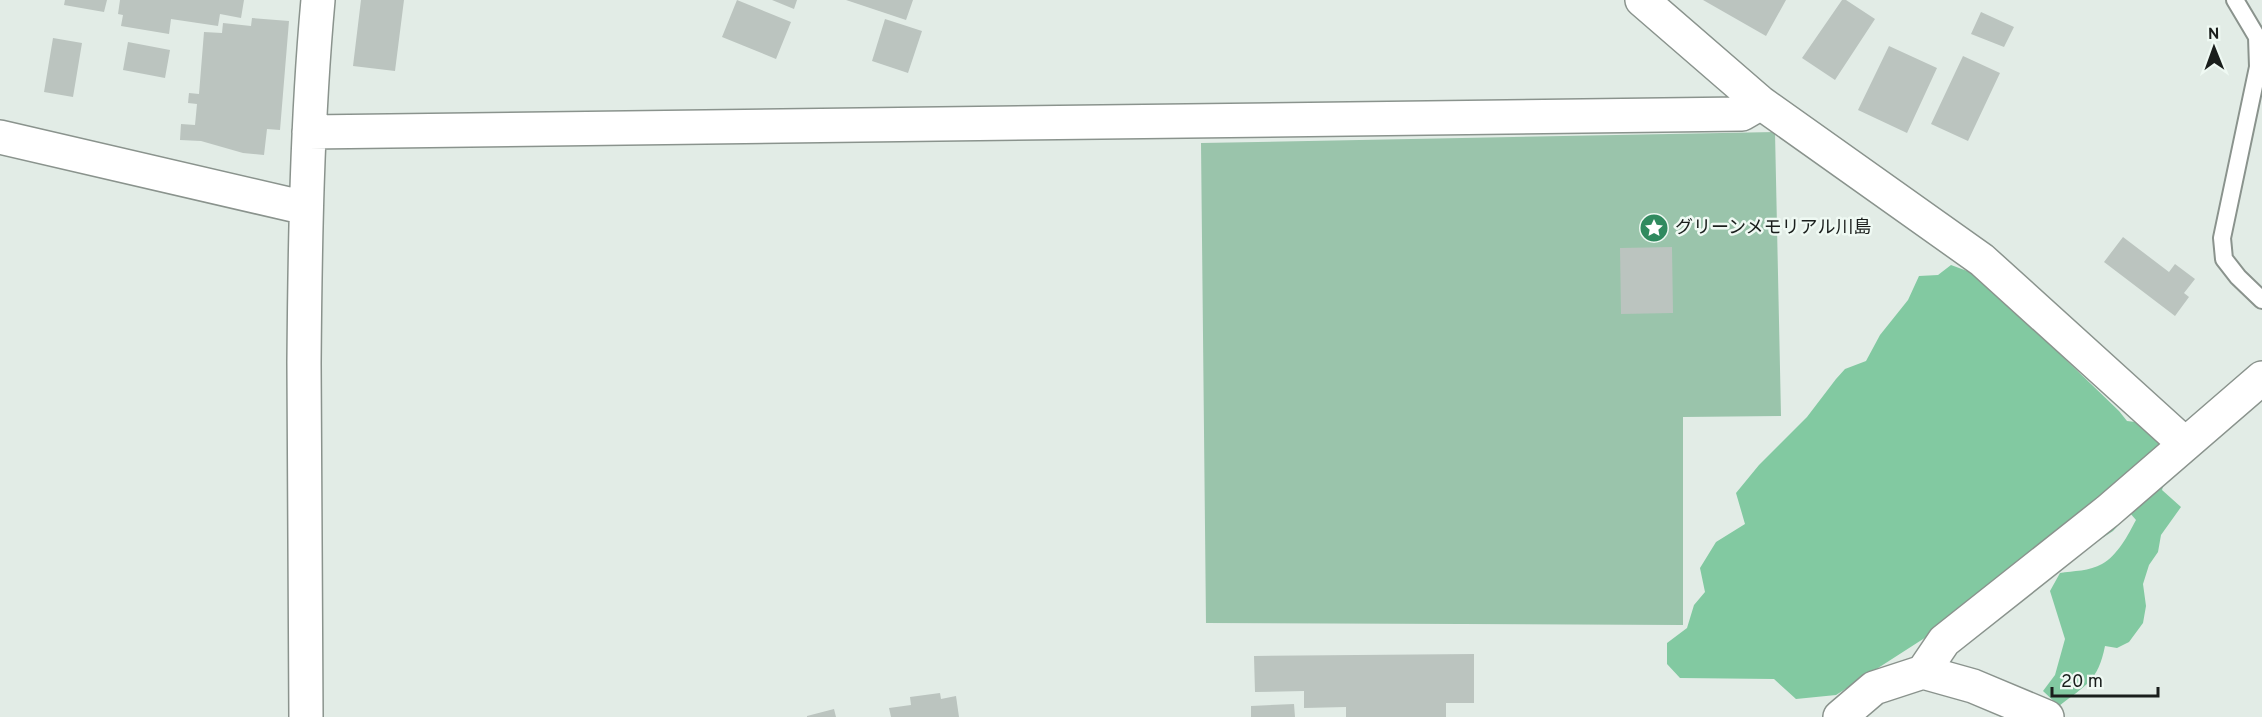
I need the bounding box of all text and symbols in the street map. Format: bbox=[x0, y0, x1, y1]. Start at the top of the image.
north arrow bbox=[2184, 18, 2244, 78]
text: N bbox=[2208, 25, 2220, 45]
place icon: グリーンメモリアル川島 bbox=[1638, 212, 1670, 244]
place label: グリーンメモリアル川島 bbox=[1675, 217, 1871, 240]
scale bar bbox=[2052, 660, 2158, 698]
text: 20 m bbox=[2061, 671, 2103, 694]

